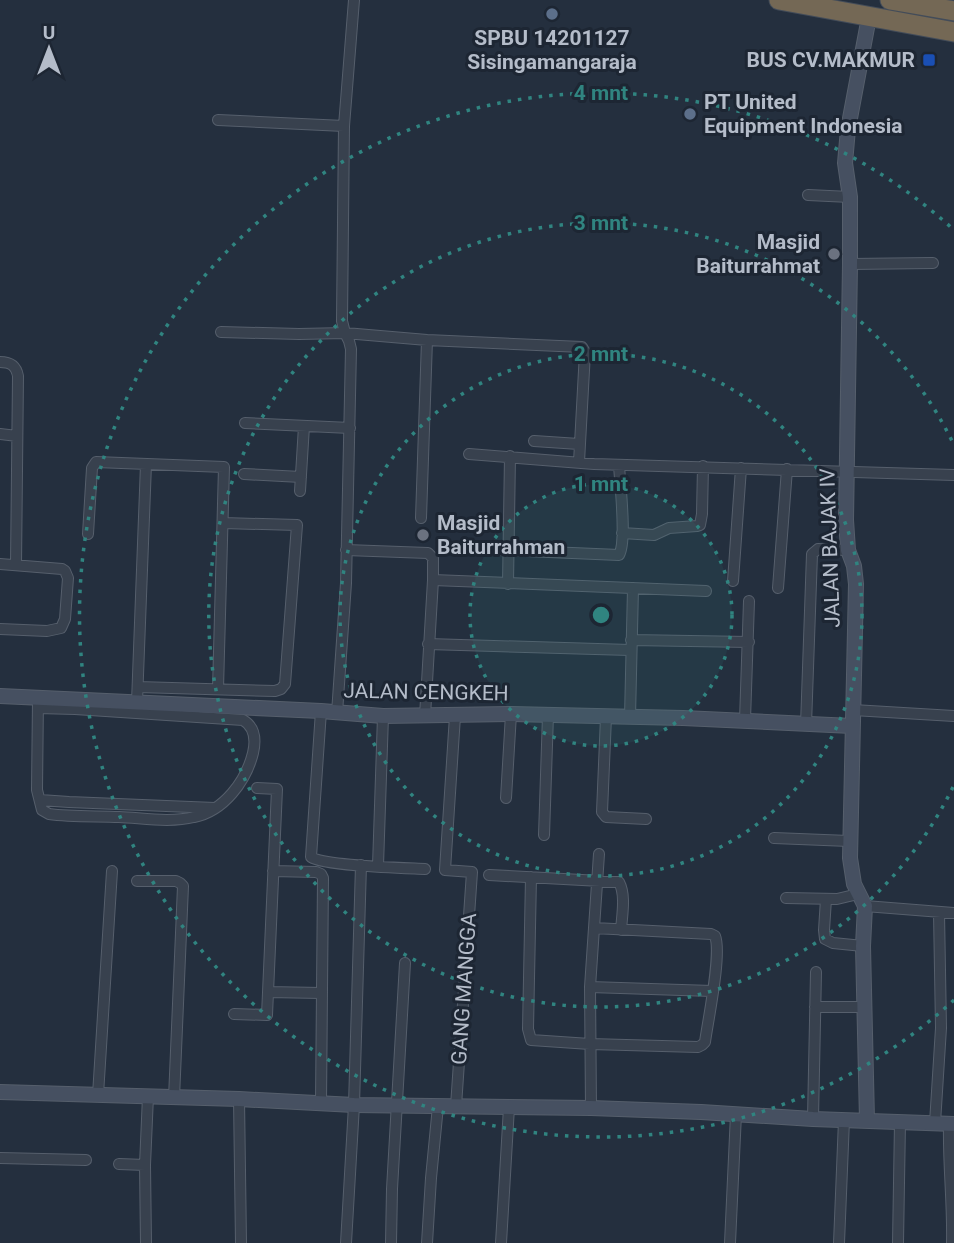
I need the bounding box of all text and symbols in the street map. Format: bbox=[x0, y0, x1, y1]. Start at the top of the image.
marker: SPBU 14201127 Sisingamangaraja bbox=[544, 6, 560, 22]
north arrow bbox=[14, 14, 84, 84]
text: U bbox=[43, 21, 55, 44]
place label: SPBU 14201127 Sisingamangaraja bbox=[467, 26, 637, 74]
place label: BUS CV.MAKMUR bbox=[747, 48, 915, 72]
marker: BUS CV.MAKMUR bbox=[921, 52, 937, 68]
text: 4 mnt bbox=[574, 81, 628, 105]
place label: PT United Equipment Indonesia bbox=[704, 90, 903, 138]
marker: PT United Equipment Indonesia bbox=[682, 106, 698, 122]
text: 3 mnt bbox=[574, 211, 628, 235]
place label: Masjid Baiturrahmat bbox=[696, 230, 820, 278]
marker: Masjid Baiturrahmat bbox=[826, 246, 842, 262]
text: 2 mnt bbox=[574, 342, 628, 366]
street label: JALAN BAJAK IV bbox=[815, 467, 845, 628]
text: 1 mnt bbox=[574, 472, 628, 496]
place label: Masjid Baiturrahman bbox=[437, 511, 565, 559]
marker: Masjid Baiturrahman bbox=[415, 527, 431, 543]
centre of rings bbox=[589, 603, 613, 627]
street label: JALAN CENGKEH bbox=[343, 679, 509, 705]
street label: GANG MANGGA bbox=[447, 912, 481, 1066]

